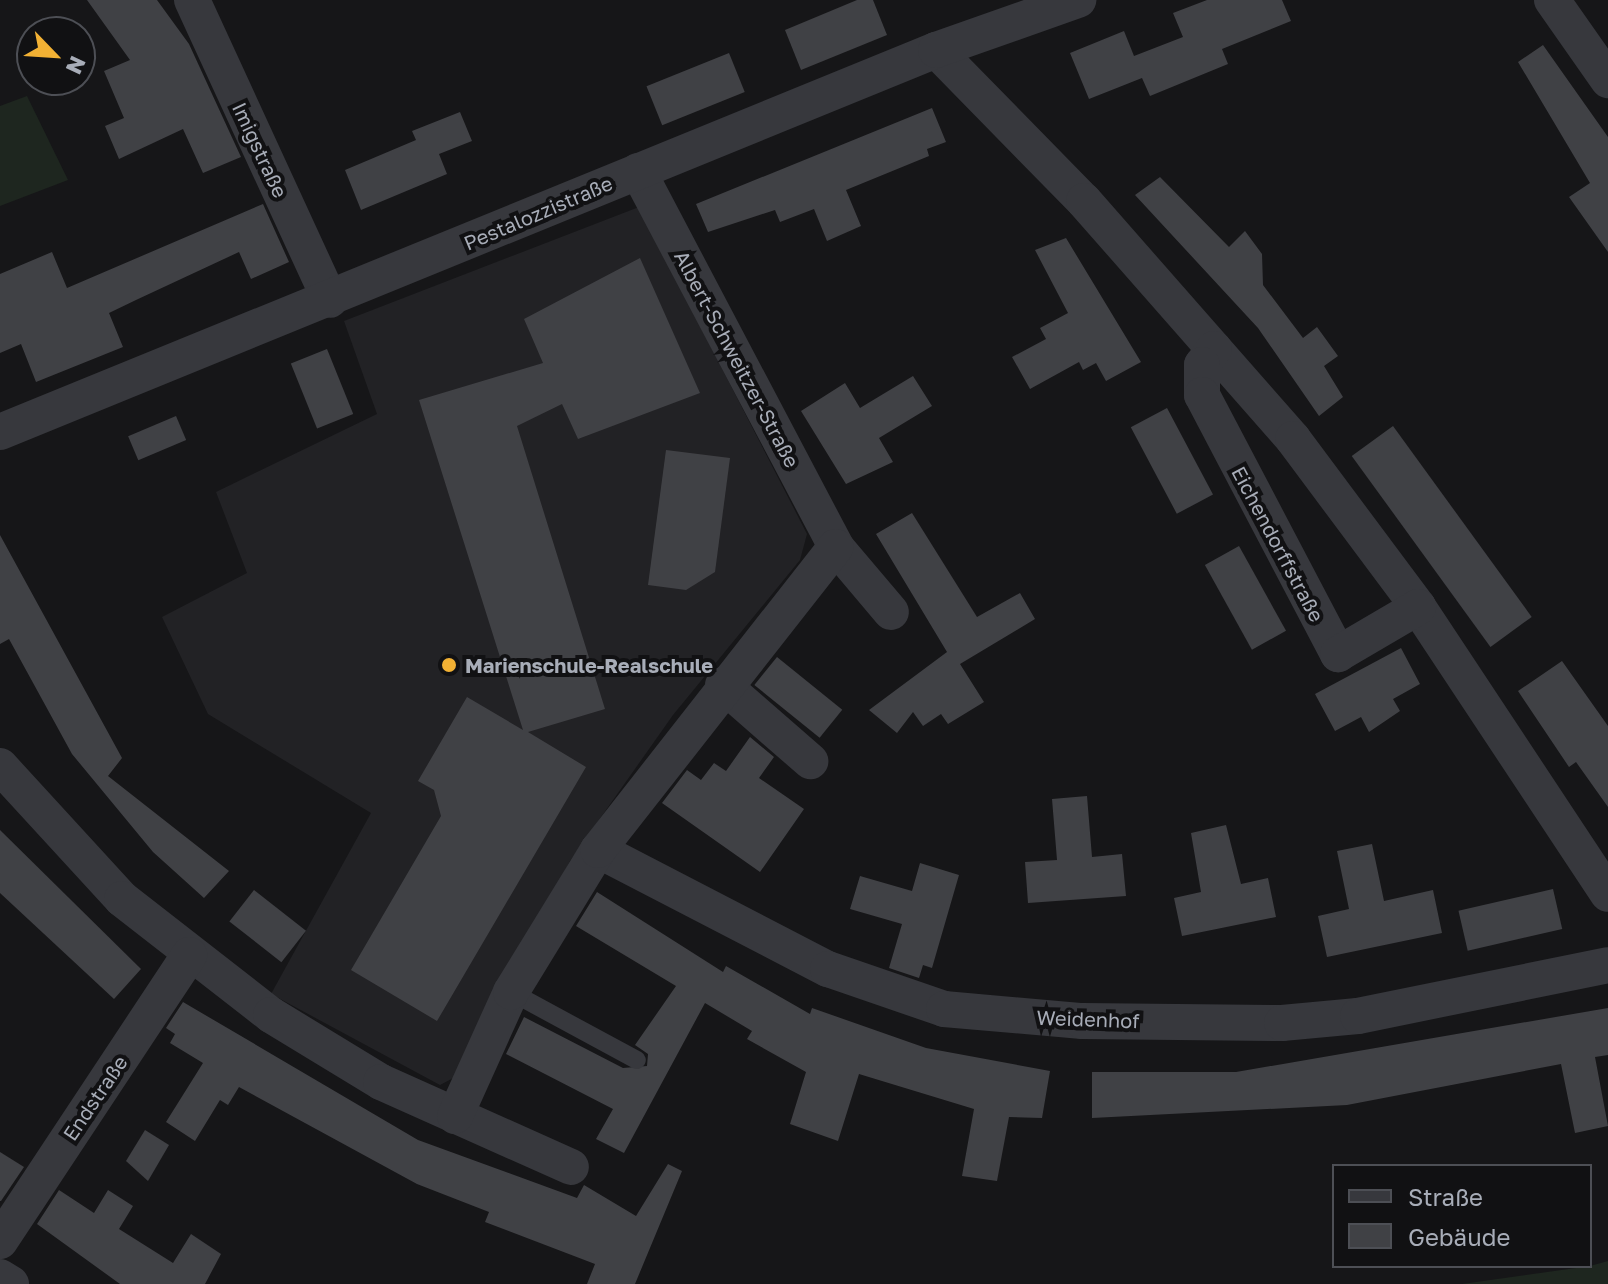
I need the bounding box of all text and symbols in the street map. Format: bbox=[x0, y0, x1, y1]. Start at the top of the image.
north arrow bbox=[16, 16, 96, 96]
text: N bbox=[61, 52, 92, 79]
street label: Imigstraße bbox=[227, 99, 293, 201]
street label: Pestalozzistraße bbox=[460, 171, 616, 255]
street label: Albert-Schweitzer-Straße bbox=[670, 246, 804, 472]
street label: Eichendorffstraße bbox=[1227, 462, 1329, 626]
place label: Marienschule-Realschule bbox=[465, 653, 713, 677]
marker: Marienschule-Realschule bbox=[440, 656, 458, 674]
street label: Weidenhof bbox=[1036, 1005, 1140, 1033]
street label: Endstraße bbox=[58, 1051, 132, 1145]
legend bbox=[1332, 1164, 1592, 1268]
text: Straße bbox=[1408, 1182, 1483, 1211]
text: Gebäude bbox=[1408, 1222, 1510, 1251]

